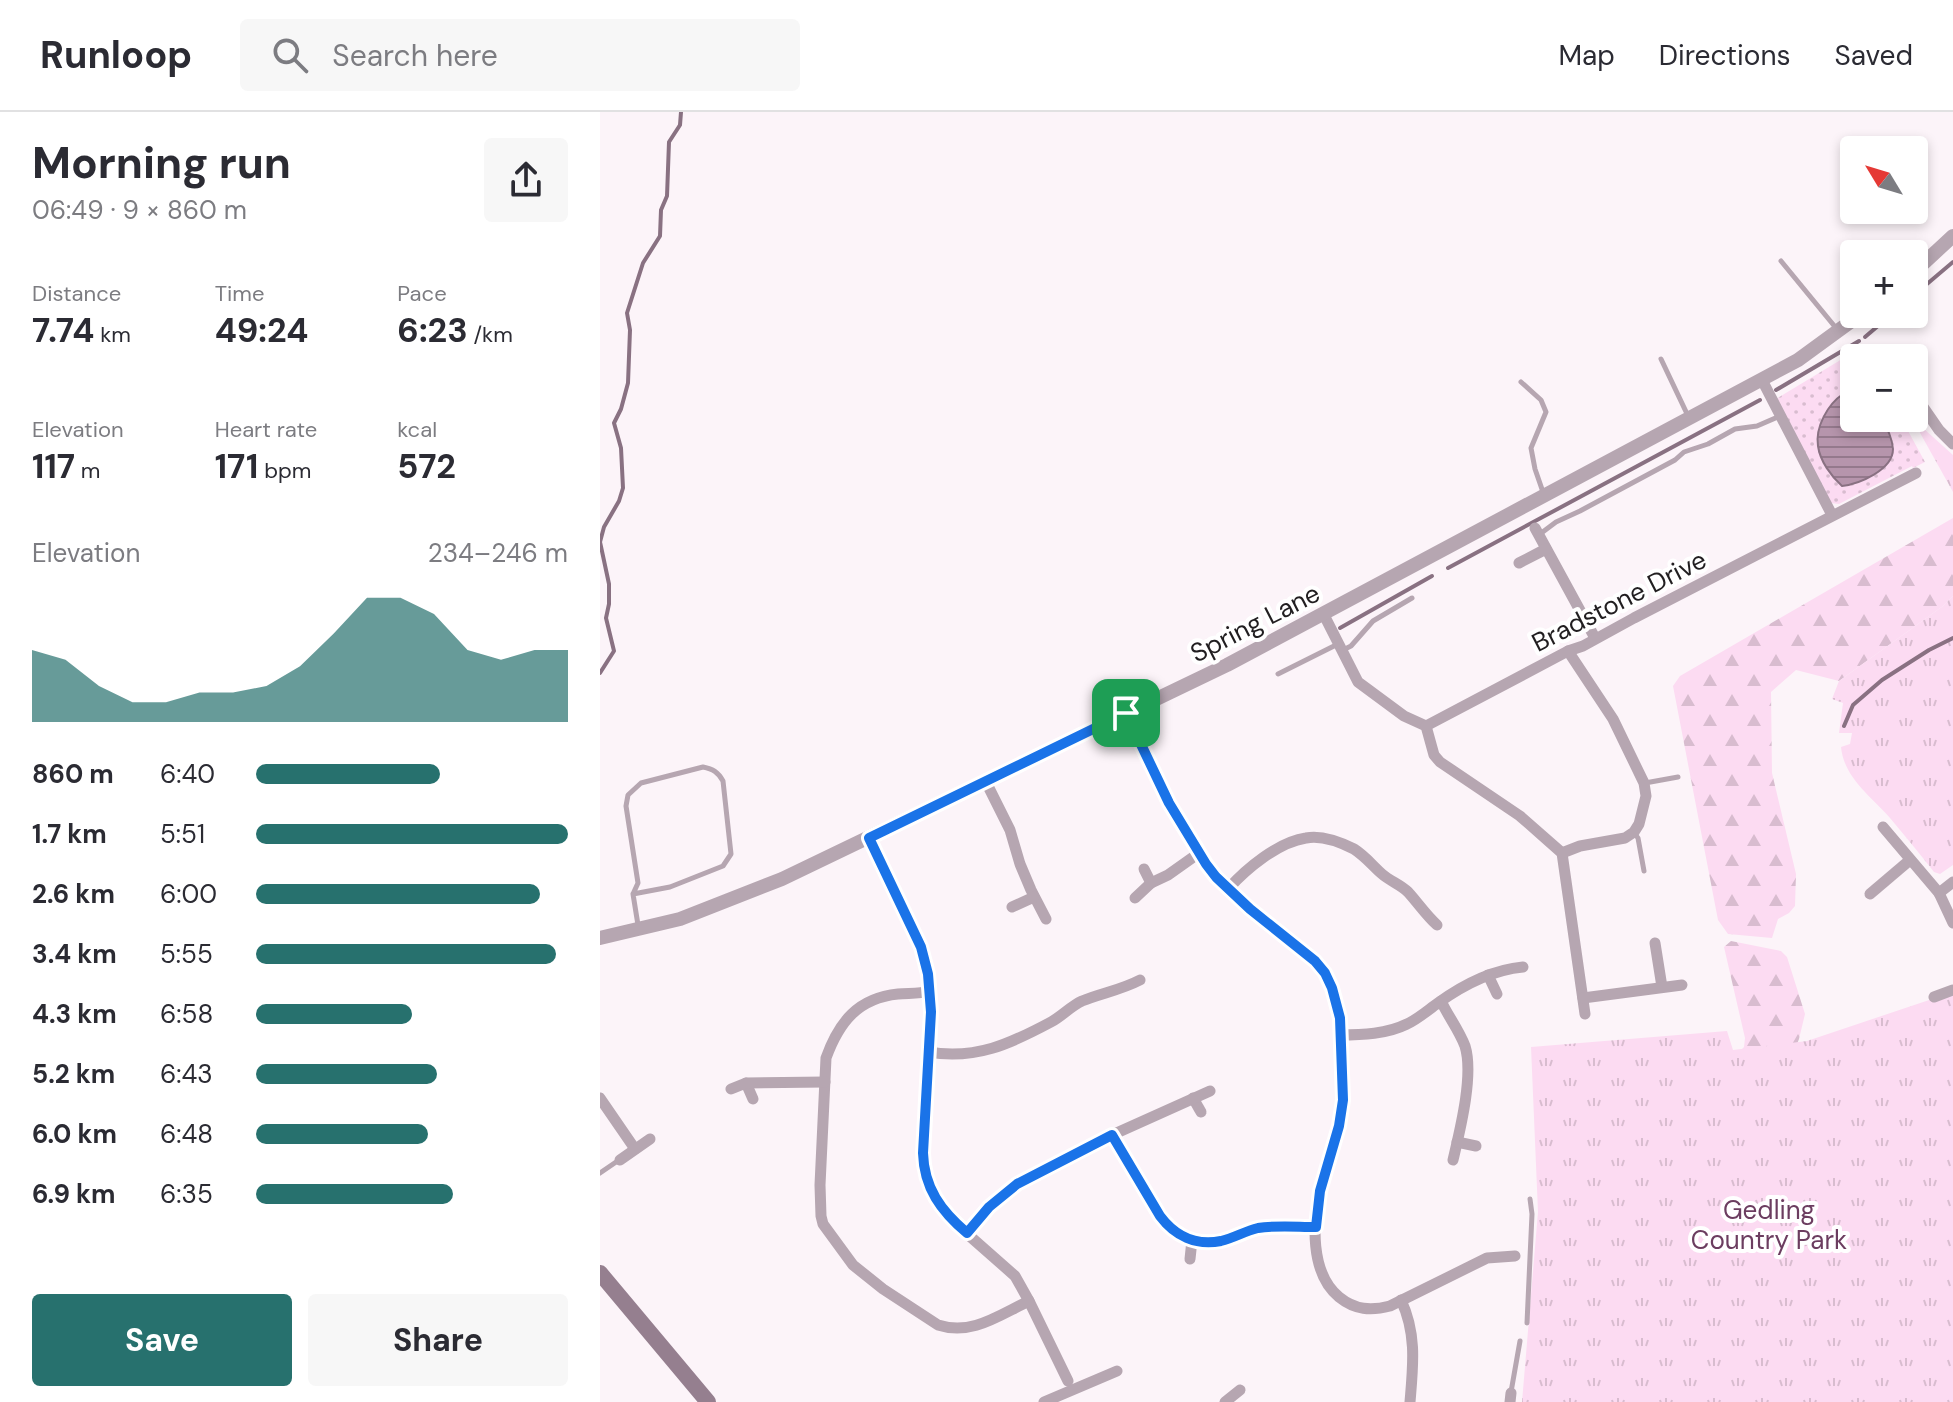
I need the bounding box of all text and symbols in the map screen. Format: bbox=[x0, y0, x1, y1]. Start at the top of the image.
search box bbox=[240, 19, 800, 91]
text: Runloop bbox=[40, 30, 192, 80]
icon: search bbox=[268, 33, 312, 77]
text: Search here bbox=[332, 36, 498, 75]
text: Map bbox=[1558, 37, 1615, 74]
text: Directions bbox=[1659, 37, 1791, 74]
text: Saved bbox=[1835, 37, 1913, 74]
text: Morning run bbox=[32, 134, 291, 192]
north arrow bbox=[1840, 136, 1928, 224]
map controls bbox=[1840, 136, 1928, 432]
button: share bbox=[484, 138, 568, 222]
text: 06:49 · 9 × 860 m bbox=[32, 193, 247, 227]
button: + bbox=[1840, 240, 1928, 328]
text: Distance bbox=[32, 279, 121, 308]
text: Time bbox=[215, 279, 264, 308]
text: Pace bbox=[397, 279, 447, 308]
text: 7.74 bbox=[32, 308, 94, 353]
text: 49:24 bbox=[215, 308, 308, 353]
text: 6:23 bbox=[397, 308, 468, 353]
text: km bbox=[94, 320, 131, 349]
text: /km bbox=[468, 320, 513, 349]
button: − bbox=[1840, 344, 1928, 432]
text: Elevation bbox=[32, 415, 124, 444]
text: Heart rate bbox=[215, 415, 317, 444]
text: kcal bbox=[397, 415, 437, 444]
text: 117 bbox=[32, 444, 75, 489]
text: 171 bbox=[215, 444, 258, 489]
text: 572 bbox=[397, 444, 456, 489]
text: m bbox=[75, 456, 100, 485]
text: bpm bbox=[258, 456, 311, 485]
text: Elevation bbox=[32, 536, 140, 570]
text: 234–246 m bbox=[428, 536, 568, 570]
street label: Bradstone Drive bbox=[1526, 542, 1712, 660]
street label: Spring Lane bbox=[1184, 576, 1326, 670]
pin bbox=[1092, 679, 1160, 747]
icon: arrive bbox=[1104, 691, 1148, 735]
text: 860 m bbox=[32, 757, 114, 791]
text: 6:40 bbox=[160, 757, 215, 791]
text: 1.7 km bbox=[32, 817, 107, 851]
text: 5:51 bbox=[160, 817, 205, 851]
text: 2.6 km bbox=[32, 877, 115, 911]
text: 6:00 bbox=[160, 877, 217, 911]
text: 3.4 km bbox=[32, 937, 117, 971]
text: 5:55 bbox=[160, 937, 213, 971]
text: 4.3 km bbox=[32, 997, 117, 1031]
text: 6:58 bbox=[160, 997, 213, 1031]
text: 5.2 km bbox=[32, 1057, 115, 1091]
text: 6:43 bbox=[160, 1057, 213, 1091]
text: 6.0 km bbox=[32, 1117, 117, 1151]
text: 6:48 bbox=[160, 1117, 213, 1151]
text: 6.9 km bbox=[32, 1177, 116, 1211]
text: 6:35 bbox=[160, 1177, 213, 1211]
park label: Gedling Country Park bbox=[1691, 1193, 1847, 1257]
button: Save bbox=[32, 1294, 292, 1386]
button: Share bbox=[308, 1294, 568, 1386]

